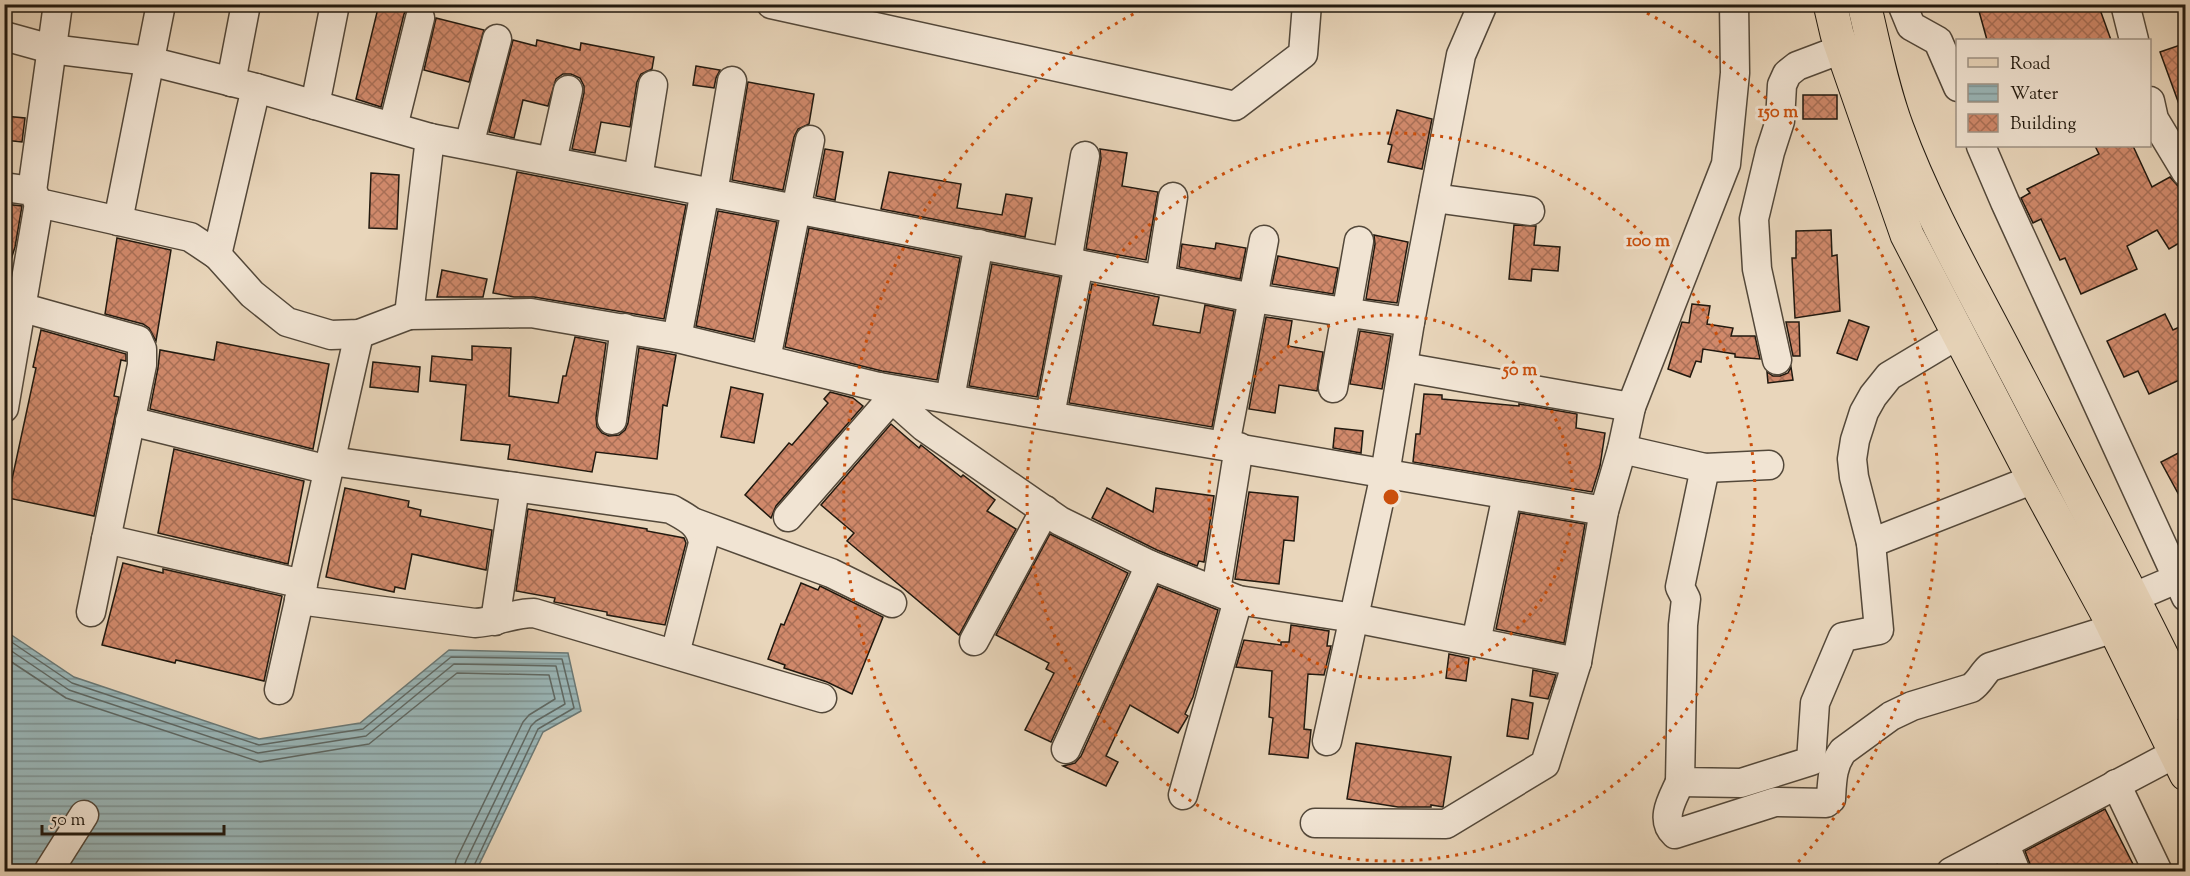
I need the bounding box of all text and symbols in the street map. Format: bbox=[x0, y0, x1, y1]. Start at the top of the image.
legend bbox=[1956, 39, 2151, 147]
text: Road bbox=[2010, 52, 2050, 78]
text: Water bbox=[2010, 82, 2059, 108]
text: 150 m bbox=[1758, 100, 1798, 126]
text: Building bbox=[2010, 112, 2076, 138]
text: 100 m bbox=[1626, 229, 1670, 255]
text: 50 m bbox=[1501, 358, 1537, 384]
centre of rings bbox=[1381, 487, 1401, 507]
scale bar bbox=[42, 798, 224, 836]
text: 50 m bbox=[50, 808, 86, 834]

